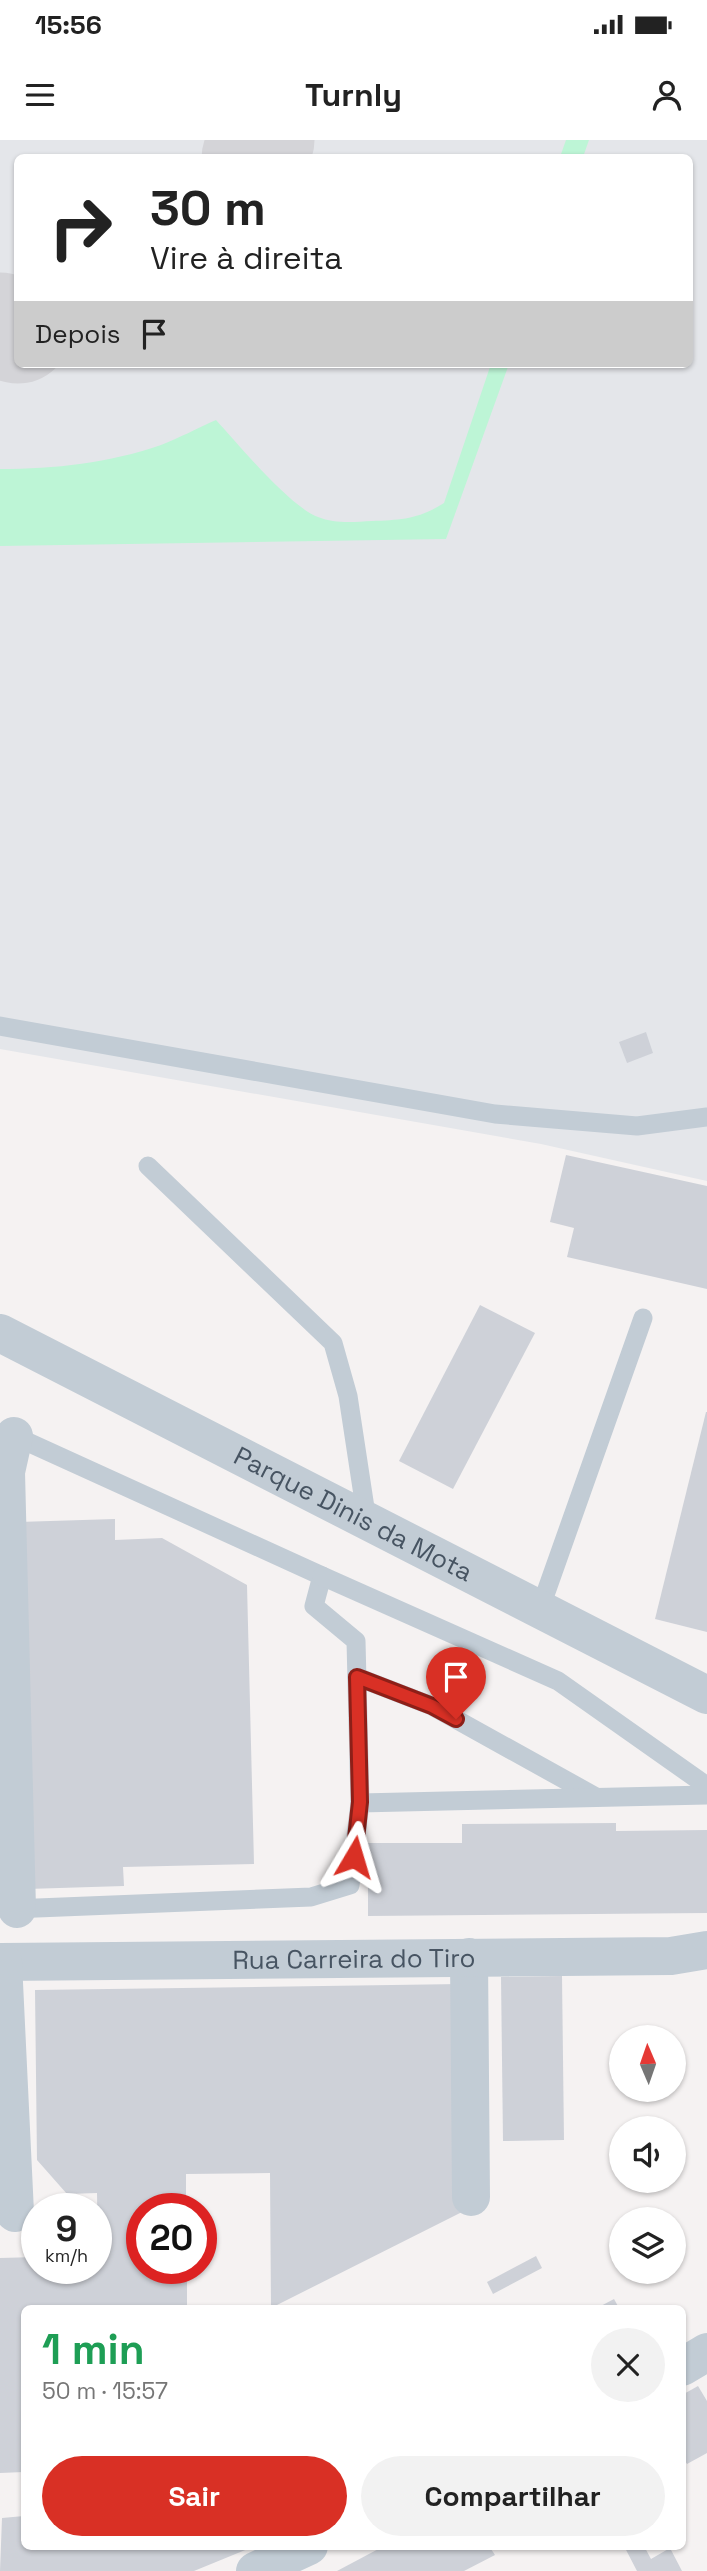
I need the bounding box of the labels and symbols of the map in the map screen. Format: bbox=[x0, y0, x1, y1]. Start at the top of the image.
street label: Parque Dinis da Mota bbox=[228, 1439, 479, 1589]
pin bbox=[426, 1647, 486, 1719]
position arrow bbox=[317, 1820, 391, 1894]
street label: Rua Carreira do Tiro bbox=[232, 1941, 476, 1977]
north arrow bbox=[609, 2025, 686, 2102]
speed limit sign: 20 bbox=[126, 2193, 217, 2284]

